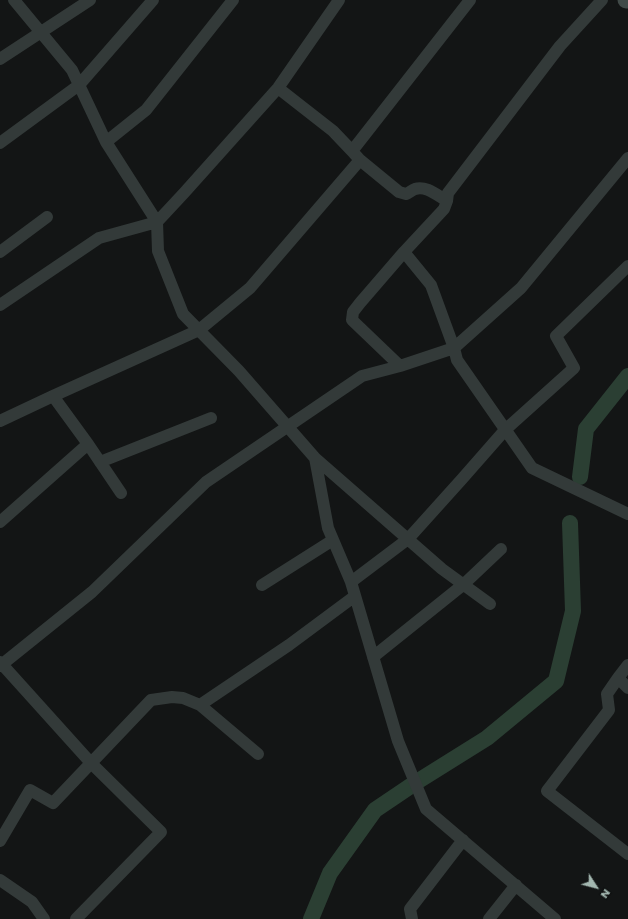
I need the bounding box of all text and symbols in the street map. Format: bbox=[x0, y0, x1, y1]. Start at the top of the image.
north arrow bbox=[576, 867, 616, 907]
text: N bbox=[597, 886, 615, 902]

